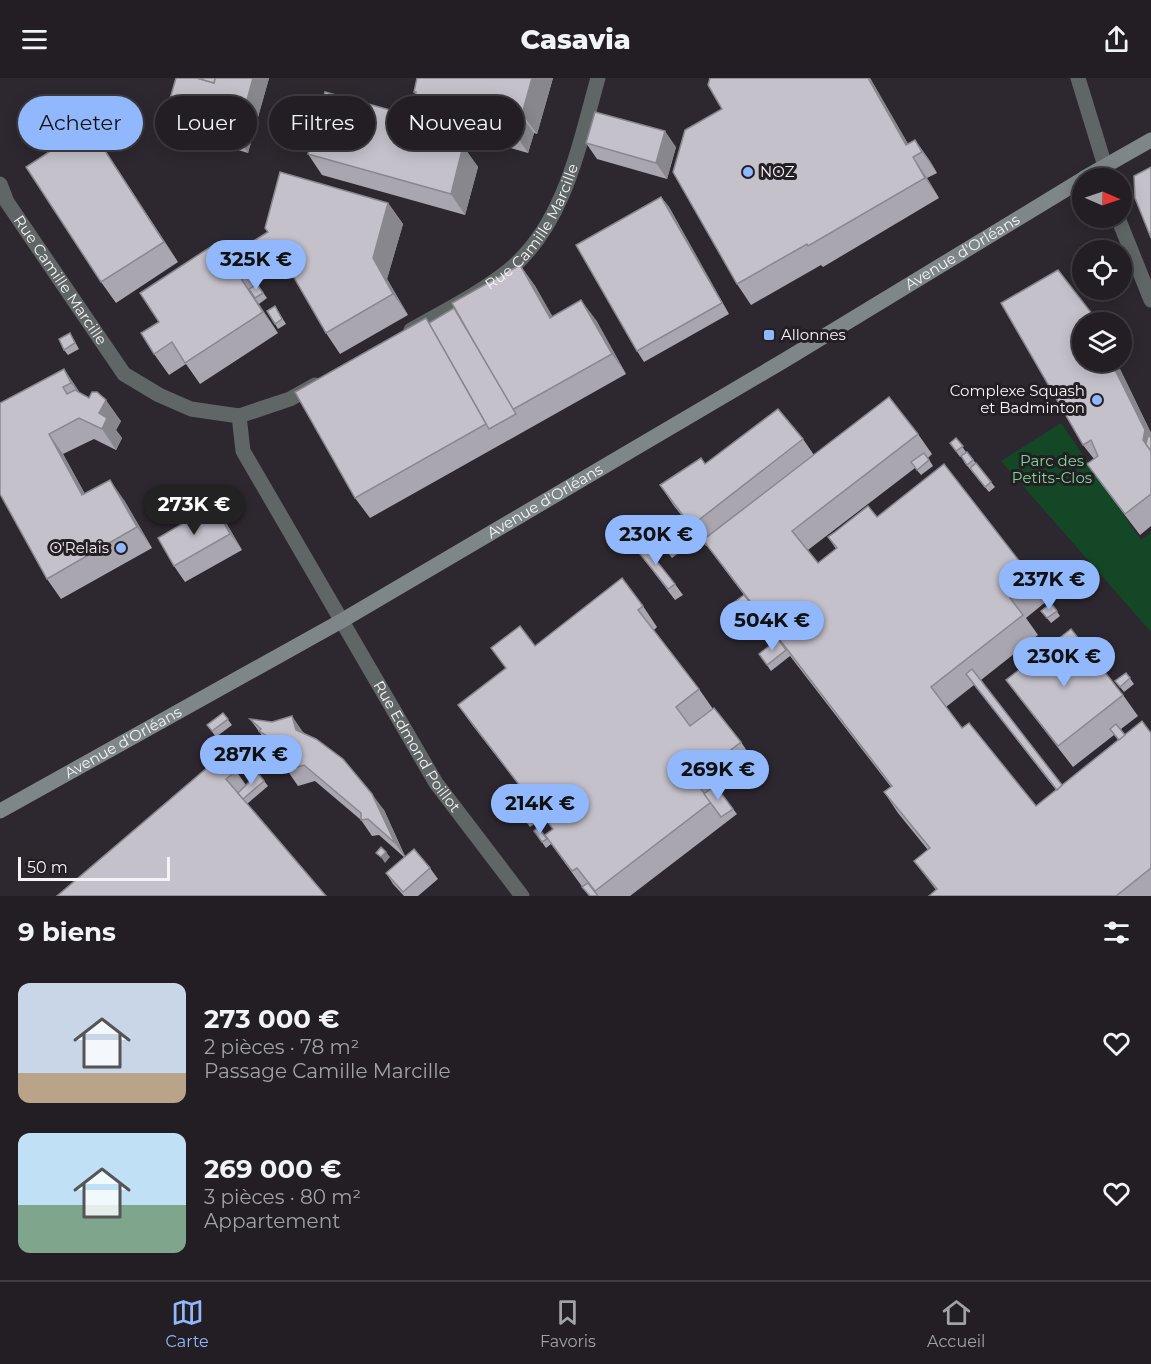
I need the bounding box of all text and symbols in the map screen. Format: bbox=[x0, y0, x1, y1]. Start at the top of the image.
icon: menu bbox=[18, 23, 51, 56]
text: Casavia bbox=[520, 23, 631, 56]
icon: share bbox=[1100, 23, 1133, 56]
chip: Acheter bbox=[18, 96, 143, 150]
chip: Louer bbox=[155, 96, 257, 150]
chip: Filtres bbox=[269, 96, 375, 150]
chip: Nouveau bbox=[387, 96, 524, 150]
street label: Rue Camille Marcille bbox=[481, 161, 582, 294]
place label: NOZ bbox=[760, 162, 795, 181]
marker: NOZ bbox=[741, 165, 755, 179]
north arrow bbox=[1072, 168, 1132, 228]
map controls bbox=[1072, 168, 1132, 372]
street label: Avenue d'Orléans bbox=[901, 210, 1023, 294]
street label: Rue Camille Marcille bbox=[10, 211, 112, 349]
pin: 325K € bbox=[207, 240, 305, 291]
button: locate bbox=[1072, 240, 1132, 300]
text: 325K € bbox=[220, 247, 292, 271]
button: layers bbox=[1072, 312, 1132, 372]
place label: Allonnes bbox=[781, 325, 846, 344]
marker: Allonnes bbox=[762, 328, 776, 342]
place label: Complexe Squash et Badminton bbox=[950, 381, 1085, 417]
marker: Complexe Squash et Badminton bbox=[1090, 393, 1104, 407]
park label: Parc des Petits-Clos bbox=[1012, 451, 1092, 487]
street label: Avenue d'Orléans bbox=[483, 459, 606, 542]
pin: 273K € bbox=[145, 485, 243, 536]
text: 273K € bbox=[158, 492, 230, 516]
pin: 230K € bbox=[607, 515, 705, 566]
text: 230K € bbox=[619, 522, 693, 546]
place label: O'Relais bbox=[49, 538, 109, 557]
marker: O'Relais bbox=[114, 541, 128, 555]
pin: 237K € bbox=[1000, 560, 1098, 611]
text: 237K € bbox=[1013, 567, 1085, 591]
pin: 504K € bbox=[723, 601, 821, 652]
text: 504K € bbox=[734, 608, 810, 632]
pin: 230K € bbox=[1015, 637, 1113, 688]
text: 230K € bbox=[1027, 644, 1101, 668]
street label: Rue Edmond Poillot bbox=[369, 677, 465, 816]
street label: Avenue d'Orléans bbox=[61, 702, 185, 782]
pin: 287K € bbox=[202, 735, 300, 786]
text: 287K € bbox=[214, 742, 288, 766]
pin: 269K € bbox=[669, 750, 767, 801]
text: 269K € bbox=[681, 757, 755, 781]
pin: 214K € bbox=[491, 784, 589, 835]
text: 214K € bbox=[505, 791, 575, 815]
scale bar bbox=[18, 854, 170, 882]
text: 50 m bbox=[27, 858, 68, 877]
text: 9 biens bbox=[18, 916, 116, 948]
icon: filters bbox=[1100, 916, 1133, 949]
text: 273 000 € bbox=[204, 1003, 339, 1035]
icon: home bbox=[66, 1007, 138, 1079]
icon: heart bbox=[1100, 1027, 1133, 1060]
text: 2 pièces · 78 m² bbox=[204, 1035, 359, 1059]
text: Passage Camille Marcille bbox=[204, 1059, 451, 1083]
text: 269 000 € bbox=[204, 1153, 341, 1185]
icon: home bbox=[66, 1157, 138, 1229]
icon: heart bbox=[1100, 1177, 1133, 1210]
text: 3 pièces · 80 m² bbox=[204, 1185, 361, 1209]
text: Appartement bbox=[204, 1209, 340, 1233]
tab: Carte bbox=[166, 1296, 209, 1351]
tab: Favoris bbox=[540, 1296, 596, 1351]
tab: Accueil bbox=[927, 1296, 985, 1351]

